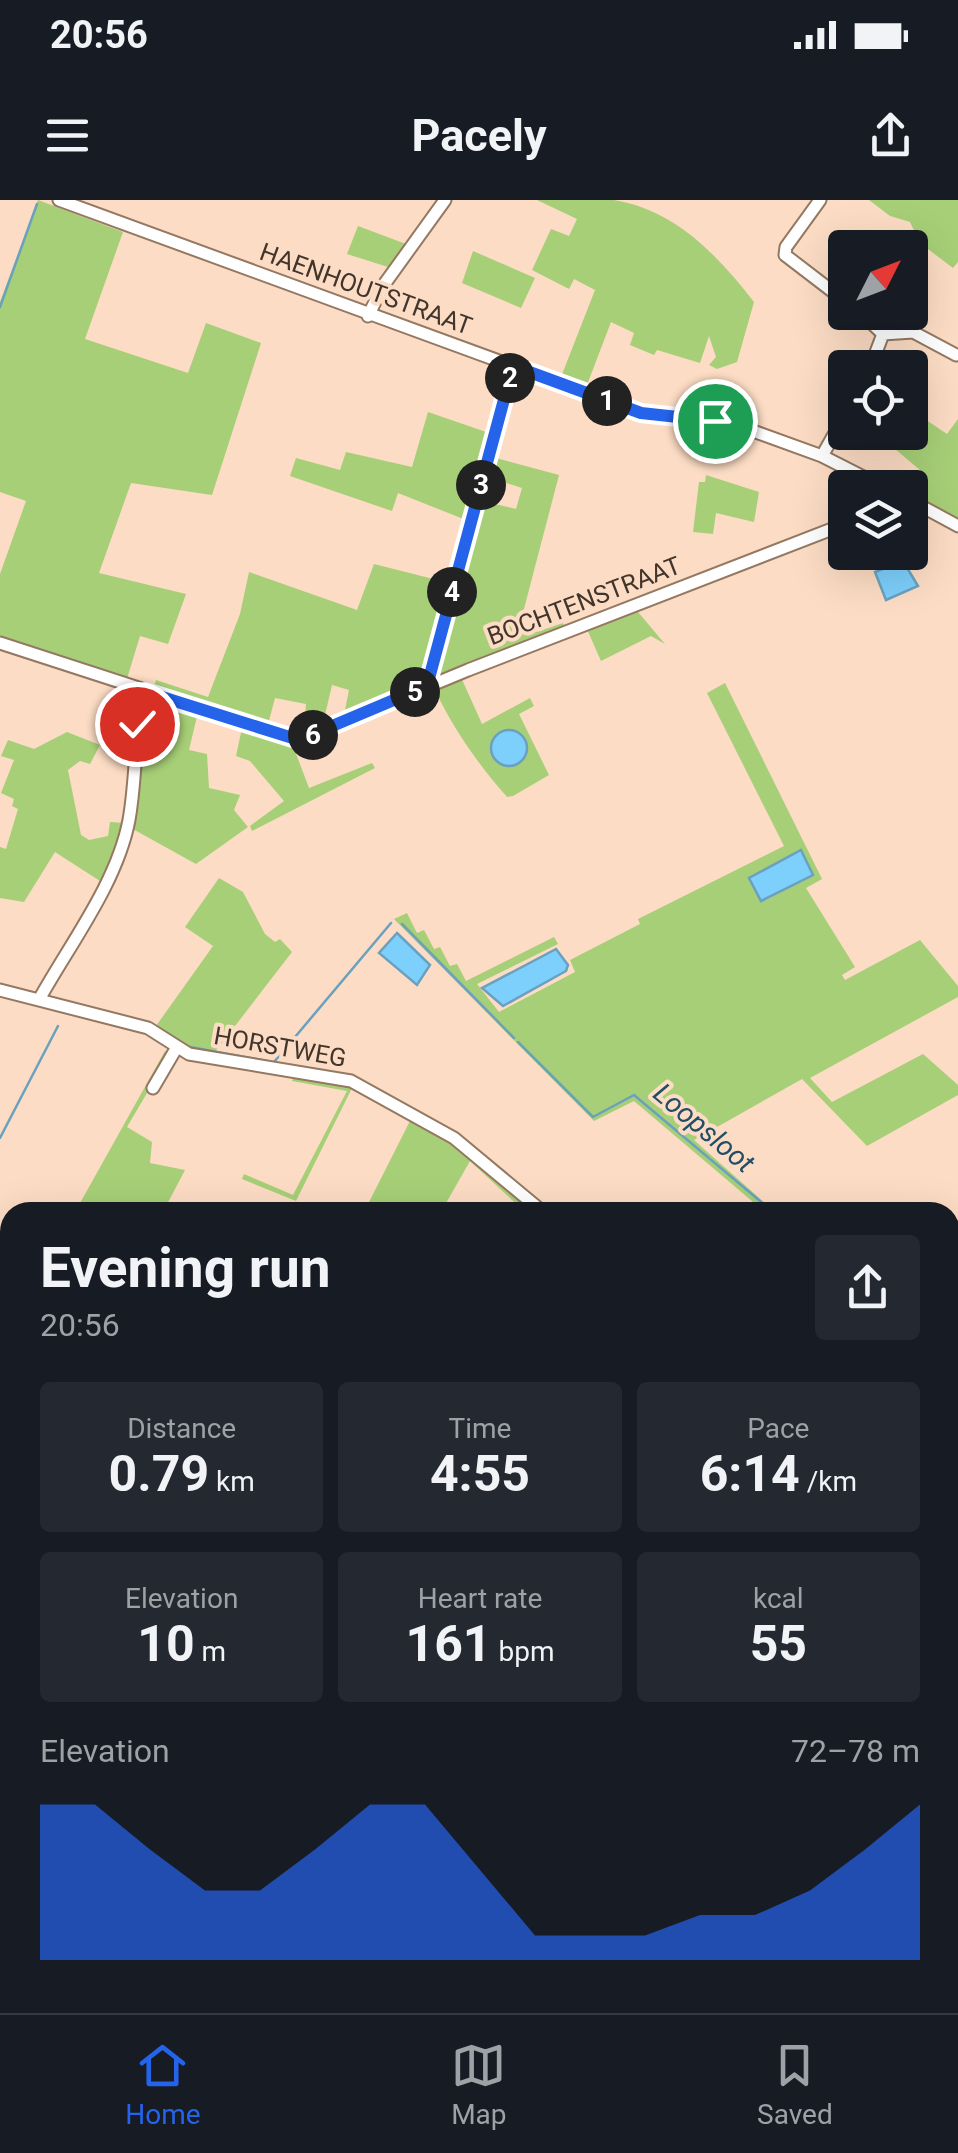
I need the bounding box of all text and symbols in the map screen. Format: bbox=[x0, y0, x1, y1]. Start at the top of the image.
text: 20:56 bbox=[50, 13, 148, 57]
icon: menu bbox=[40, 108, 95, 163]
icon: share bbox=[863, 108, 918, 163]
text: Pacely bbox=[411, 109, 547, 162]
north arrow bbox=[828, 230, 928, 330]
map controls bbox=[828, 230, 928, 570]
street label: HAENHOUTSTRAAT bbox=[256, 237, 476, 341]
button: locate bbox=[828, 350, 928, 450]
pin: 2 bbox=[485, 353, 535, 403]
text: 2 bbox=[502, 361, 518, 394]
pin: 1 bbox=[582, 376, 632, 426]
pin bbox=[673, 379, 758, 464]
text: 1 bbox=[599, 384, 615, 417]
icon: arrive bbox=[688, 394, 743, 449]
pin: 3 bbox=[456, 460, 506, 510]
text: 3 bbox=[473, 468, 489, 501]
button: layers bbox=[828, 470, 928, 570]
street label: BOCHTENSTRAAT bbox=[483, 551, 685, 651]
pin: 4 bbox=[427, 567, 477, 617]
text: 4 bbox=[444, 575, 460, 608]
pin: 5 bbox=[390, 667, 440, 717]
text: 5 bbox=[407, 675, 423, 708]
pin bbox=[95, 682, 180, 767]
icon: check bbox=[110, 697, 165, 752]
pin: 6 bbox=[288, 710, 338, 760]
text: 6 bbox=[305, 718, 321, 751]
street label: HORSTWEG bbox=[212, 1021, 348, 1073]
water label: Loopsloot bbox=[647, 1076, 762, 1180]
button: share bbox=[815, 1235, 920, 1340]
text: Evening run bbox=[40, 1236, 331, 1300]
text: 20:56 bbox=[40, 1306, 120, 1344]
text: Distance bbox=[127, 1412, 236, 1445]
text: Time bbox=[449, 1412, 511, 1445]
text: Pace bbox=[747, 1412, 809, 1445]
text: 0.79 bbox=[109, 1445, 209, 1503]
text: 4:55 bbox=[430, 1445, 530, 1503]
text: 6:14 bbox=[700, 1445, 800, 1503]
text: km bbox=[209, 1465, 255, 1498]
text: /km bbox=[800, 1465, 857, 1498]
text: Elevation bbox=[125, 1582, 238, 1615]
text: Heart rate bbox=[418, 1582, 542, 1615]
text: kcal bbox=[753, 1582, 804, 1615]
text: 10 bbox=[137, 1615, 195, 1673]
text: 161 bbox=[405, 1615, 492, 1673]
text: 55 bbox=[750, 1615, 807, 1673]
text: m bbox=[195, 1635, 226, 1668]
text: bpm bbox=[492, 1635, 555, 1668]
text: Elevation bbox=[40, 1732, 170, 1770]
text: 72–78 m bbox=[791, 1732, 920, 1770]
tab: Home bbox=[125, 2038, 201, 2131]
tab: Map bbox=[451, 2038, 507, 2131]
tab: Saved bbox=[757, 2038, 833, 2131]

